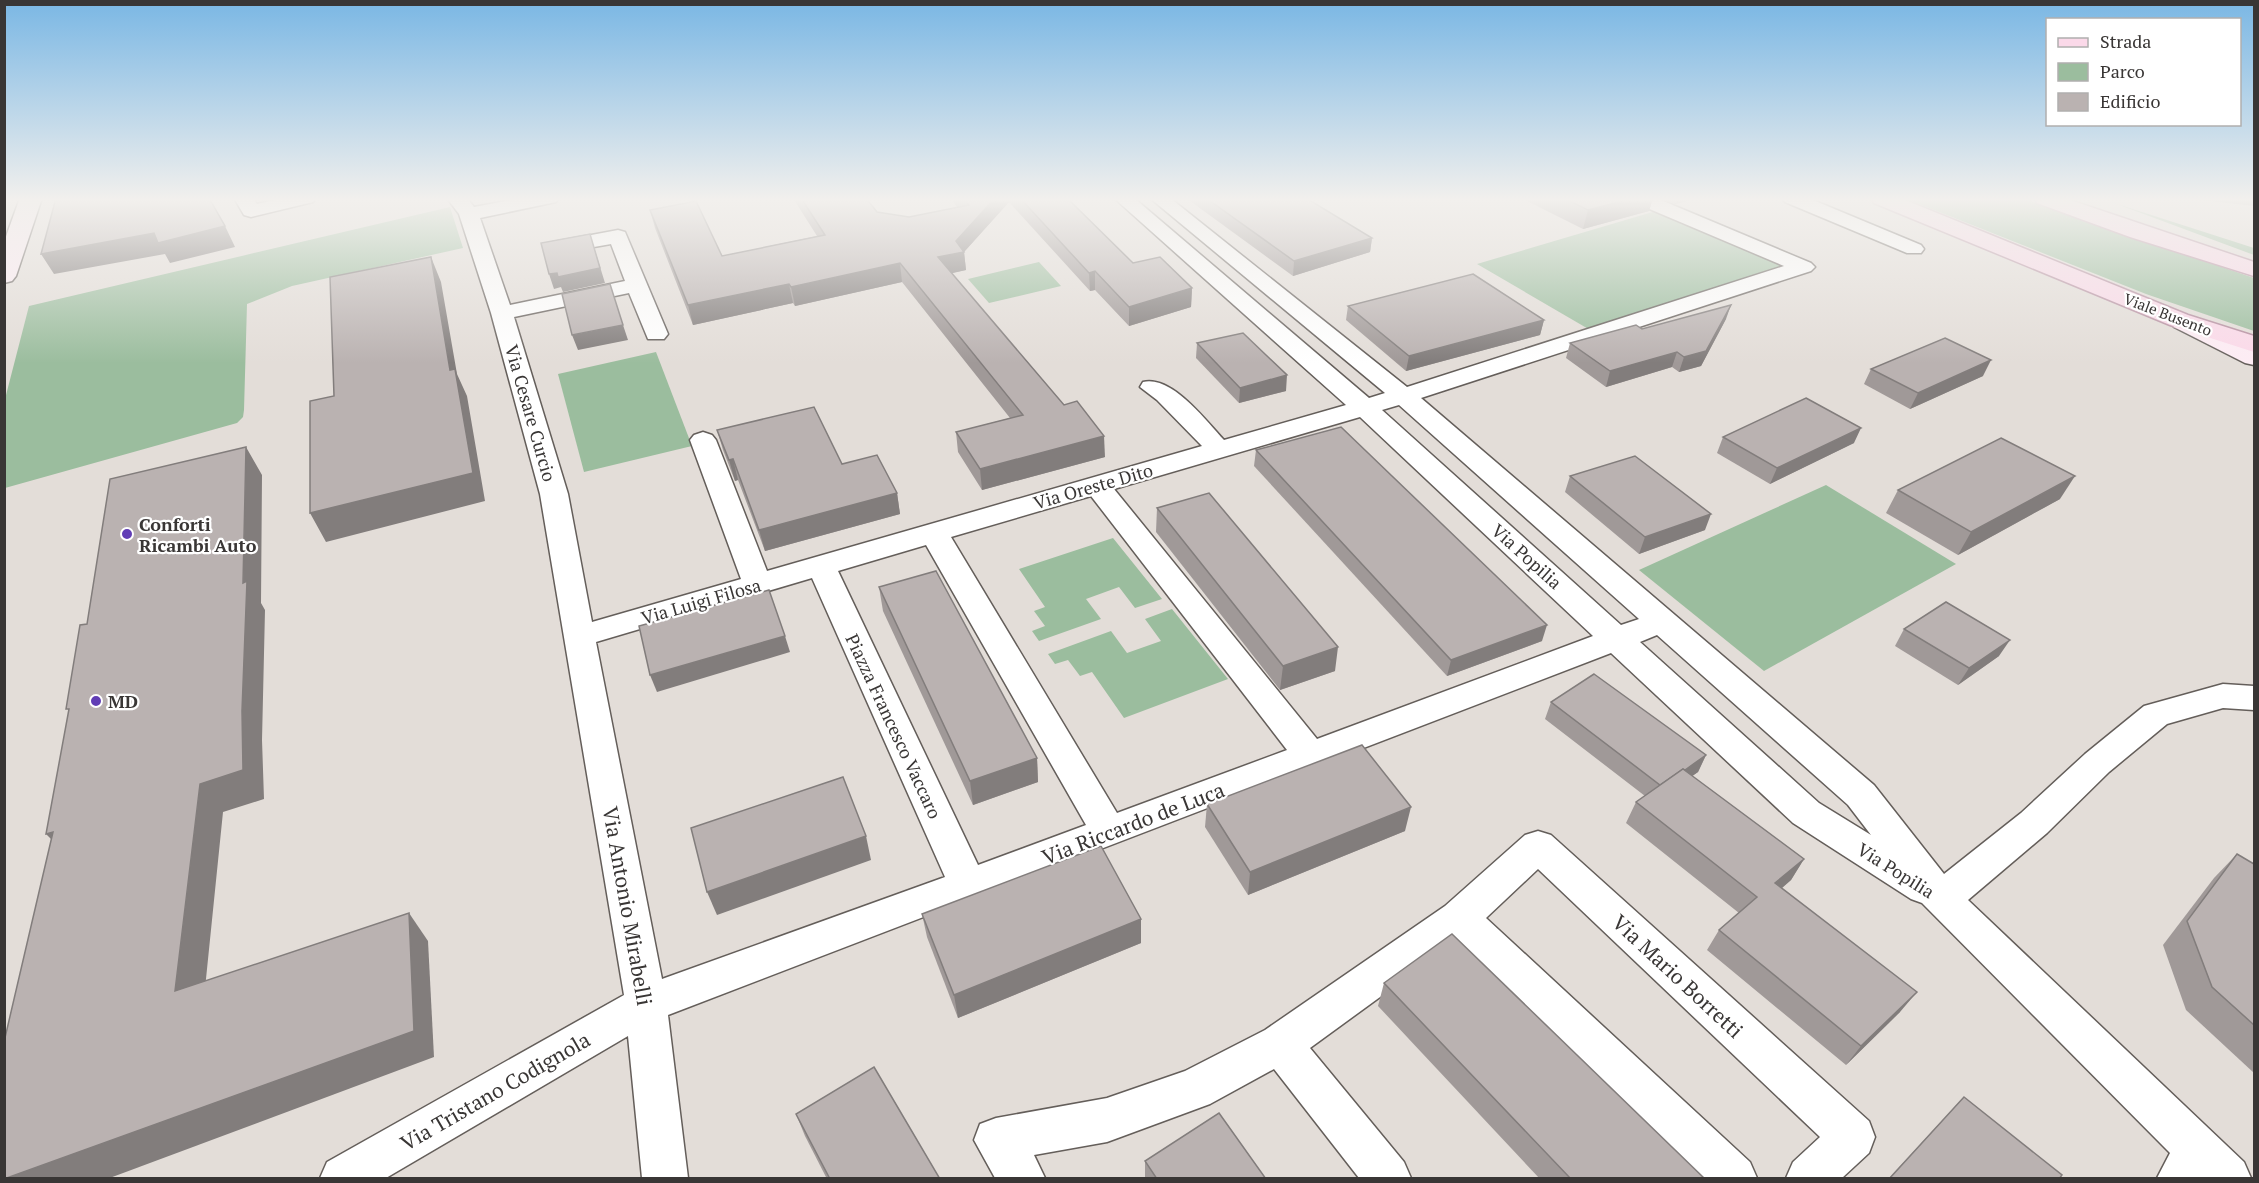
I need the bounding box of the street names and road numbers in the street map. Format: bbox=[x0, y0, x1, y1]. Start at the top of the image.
street label: Viale Busento bbox=[2121, 288, 2215, 340]
street label: Via Cesare Curcio bbox=[500, 342, 562, 484]
street label: Via Oreste Dito bbox=[1030, 457, 1156, 515]
street label: Via Popilia bbox=[1487, 518, 1567, 594]
street label: Via Luigi Filosa bbox=[638, 572, 764, 630]
street label: Piazza Francesco Vaccaro bbox=[841, 630, 947, 822]
street label: Via Riccardo de Luca bbox=[1038, 775, 1229, 871]
street label: Via Antonio Mirabelli bbox=[597, 804, 659, 1008]
street label: Via Popilia bbox=[1853, 837, 1939, 903]
street label: Via Mario Borretti bbox=[1606, 908, 1750, 1044]
street label: Via Tristano Codignola bbox=[395, 1025, 595, 1157]

